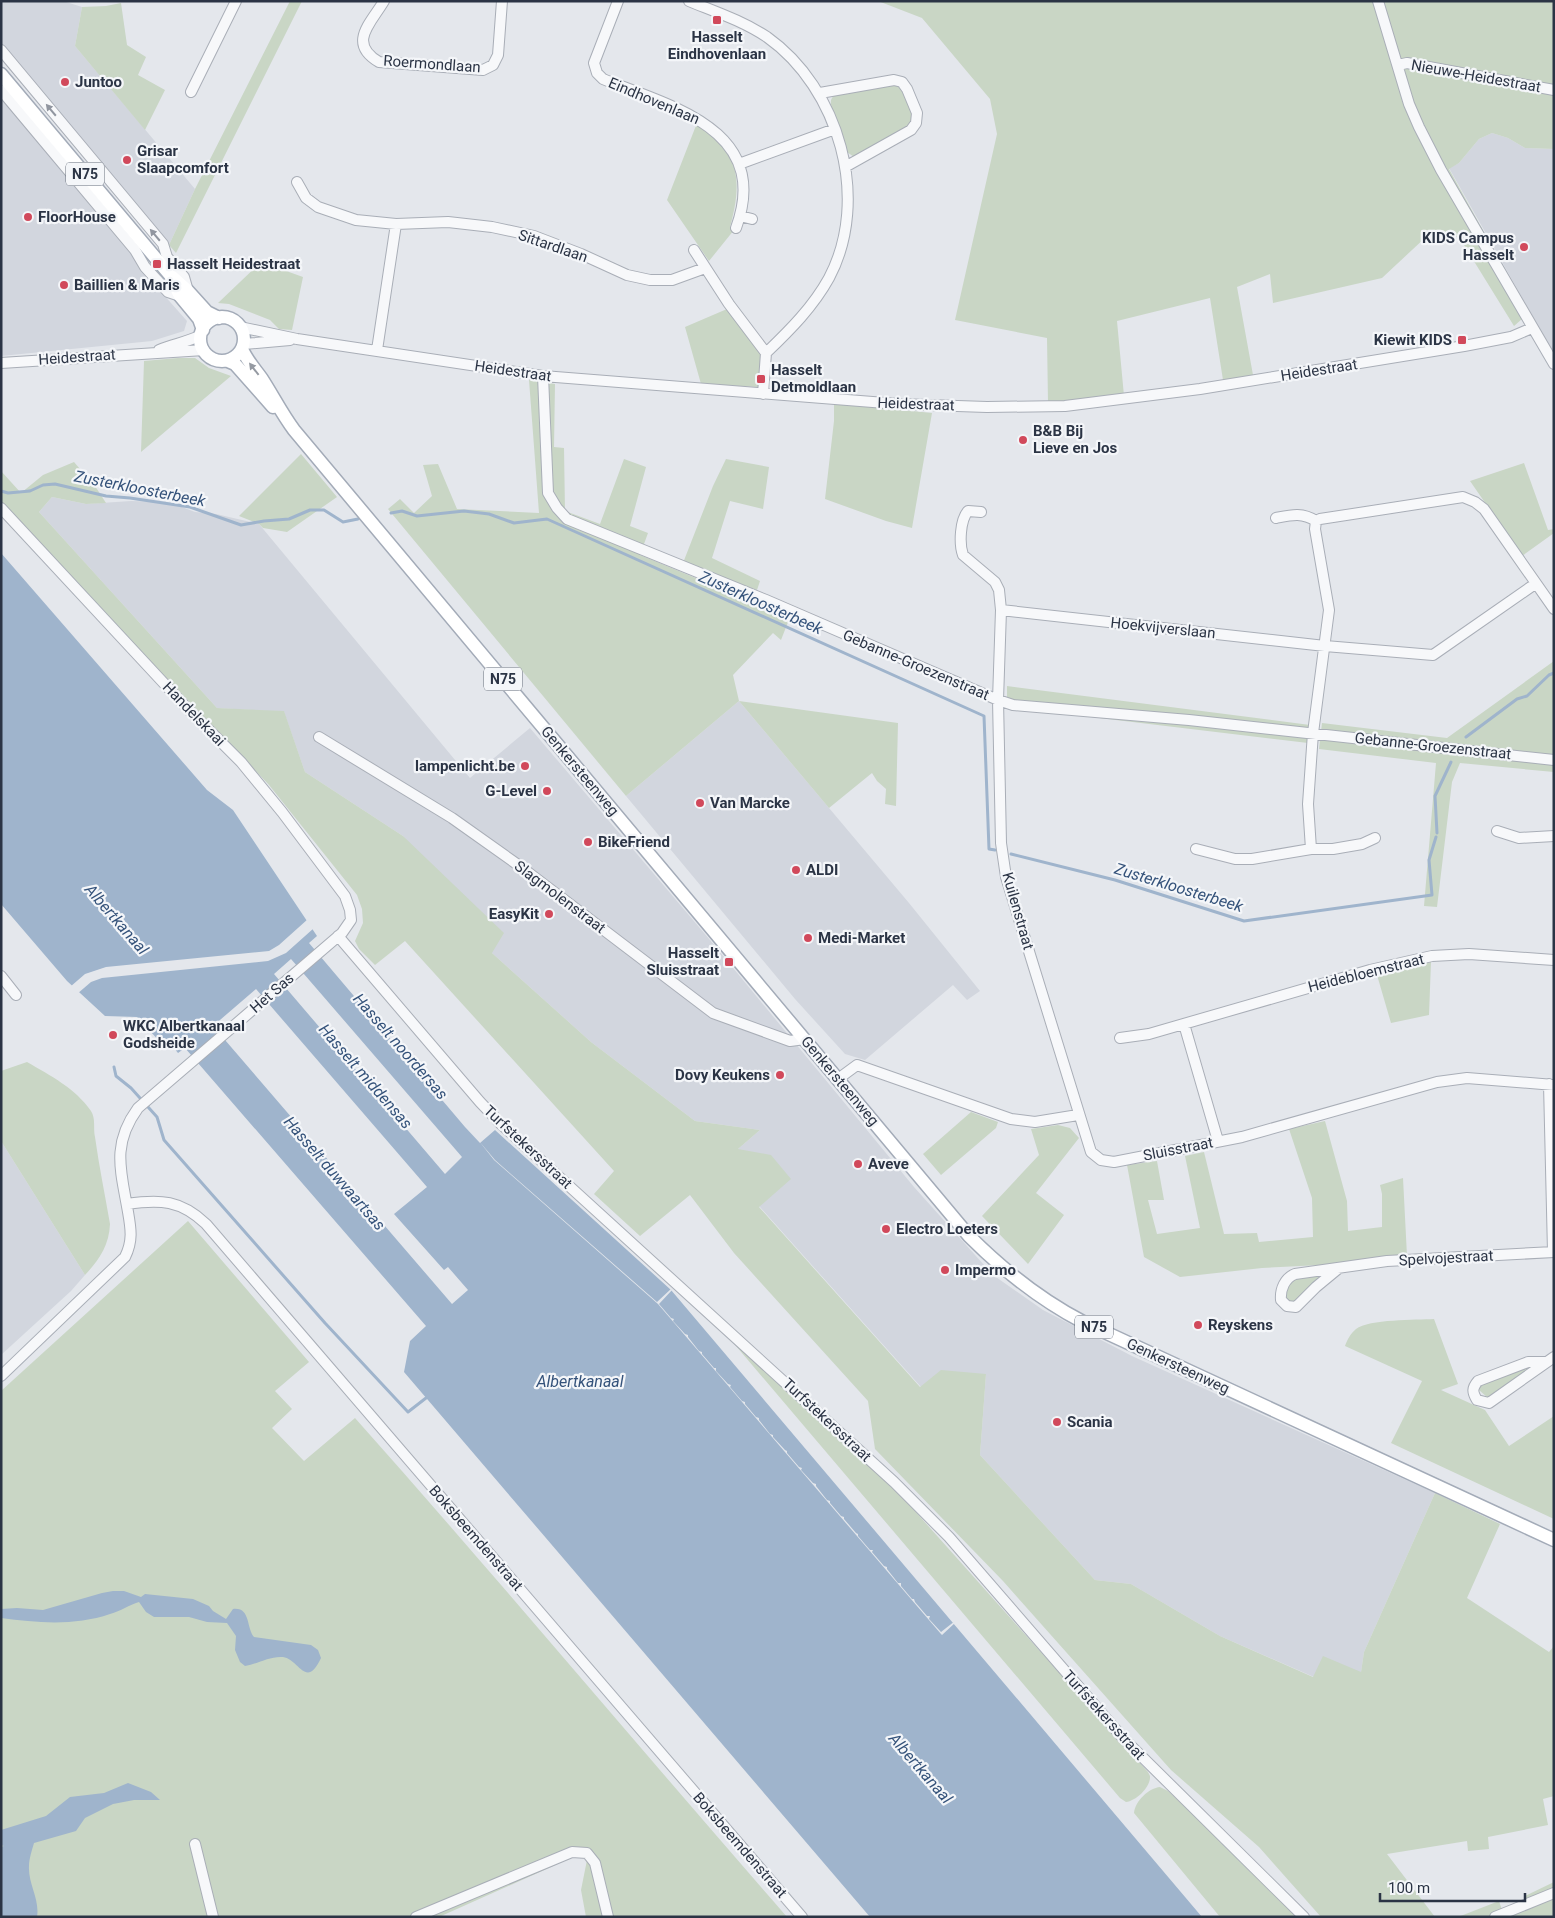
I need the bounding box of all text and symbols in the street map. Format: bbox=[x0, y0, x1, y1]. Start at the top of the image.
marker: Hasselt Eindhovenlaan bbox=[711, 14, 723, 26]
place label: Hasselt Eindhovenlaan bbox=[668, 28, 766, 63]
street label: Roermondlaan bbox=[383, 52, 481, 76]
street label: Nieuwe-Heidestraat bbox=[1410, 56, 1542, 96]
place label: Juntoo bbox=[75, 73, 122, 91]
street label: Eindhovenlaan bbox=[606, 74, 702, 128]
marker: Juntoo bbox=[59, 76, 71, 88]
one-way arrow bbox=[46, 104, 57, 117]
place label: Grisar Slaapcomfort bbox=[137, 142, 229, 177]
marker: Grisar Slaapcomfort bbox=[121, 154, 133, 166]
road number: N75 bbox=[66, 162, 104, 185]
place label: FloorHouse bbox=[38, 208, 116, 226]
marker: FloorHouse bbox=[22, 211, 34, 223]
street label: Sittardlaan bbox=[516, 226, 590, 266]
one-way arrow bbox=[150, 228, 161, 241]
place label: KIDS Campus Hasselt bbox=[1422, 229, 1514, 264]
marker: KIDS Campus Hasselt bbox=[1518, 241, 1530, 253]
place label: Hasselt Heidestraat bbox=[167, 255, 300, 273]
marker: Hasselt Heidestraat bbox=[151, 258, 163, 270]
place label: Baillien & Maris bbox=[74, 276, 180, 294]
marker: Baillien & Maris bbox=[58, 279, 70, 291]
place label: Kiewit KIDS bbox=[1374, 331, 1452, 349]
marker: Kiewit KIDS bbox=[1456, 334, 1468, 346]
street label: Heidestraat bbox=[38, 345, 116, 369]
street label: Heidestraat bbox=[1279, 355, 1359, 385]
street label: Heidestraat bbox=[473, 357, 553, 385]
place label: Hasselt Detmoldlaan bbox=[771, 361, 856, 396]
one-way arrow bbox=[249, 363, 260, 376]
marker: Hasselt Detmoldlaan bbox=[755, 373, 767, 385]
street label: Heidestraat bbox=[877, 394, 955, 414]
place label: B&B Bij Lieve en Jos bbox=[1033, 422, 1118, 457]
marker: B&B Bij Lieve en Jos bbox=[1017, 434, 1029, 446]
water label: Zusterkloosterbeek bbox=[72, 466, 208, 511]
water label: Zusterkloosterbeek bbox=[695, 566, 827, 639]
street label: Hoekvijverslaan bbox=[1110, 614, 1216, 642]
street label: Gebanne-Groezenstraat bbox=[840, 626, 992, 704]
road number: N75 bbox=[484, 668, 522, 691]
street label: Handelskaai bbox=[159, 678, 229, 750]
street label: Genkersteenweg bbox=[537, 723, 623, 819]
street label: Gebanne-Groezenstraat bbox=[1354, 729, 1512, 763]
place label: lampenlicht.be bbox=[415, 757, 515, 775]
marker: lampenlicht.be bbox=[519, 760, 531, 772]
place label: G-Level bbox=[485, 782, 537, 800]
marker: G-Level bbox=[541, 785, 553, 797]
place label: Van Marcke bbox=[710, 794, 790, 812]
marker: Van Marcke bbox=[694, 797, 706, 809]
place label: BikeFriend bbox=[598, 833, 670, 851]
marker: BikeFriend bbox=[582, 836, 594, 848]
street label: Slagmolenstraat bbox=[511, 857, 609, 937]
water label: Zusterkloosterbeek bbox=[1111, 859, 1246, 916]
place label: ALDI bbox=[806, 861, 838, 879]
marker: ALDI bbox=[790, 864, 802, 876]
street label: Kuilenstraat bbox=[998, 870, 1038, 952]
water label: Albertkanaal bbox=[80, 879, 153, 959]
place label: EasyKit bbox=[489, 905, 539, 923]
marker: EasyKit bbox=[543, 908, 555, 920]
place label: Medi-Market bbox=[818, 929, 905, 947]
marker: Medi-Market bbox=[802, 932, 814, 944]
place label: Hasselt Sluisstraat bbox=[647, 944, 719, 979]
street label: Heidebloemstraat bbox=[1306, 950, 1426, 996]
marker: Hasselt Sluisstraat bbox=[723, 956, 735, 968]
street label: Het Sas bbox=[246, 969, 298, 1017]
water label: Hasselt noordersas bbox=[349, 989, 452, 1103]
place label: WKC Albertkanaal Godsheide bbox=[123, 1017, 245, 1052]
water label: Hasselt middensas bbox=[315, 1020, 416, 1133]
marker: WKC Albertkanaal Godsheide bbox=[107, 1029, 119, 1041]
street label: Genkersteenweg bbox=[797, 1033, 883, 1129]
place label: Dovy Keukens bbox=[675, 1066, 770, 1084]
marker: Dovy Keukens bbox=[774, 1069, 786, 1081]
street label: Turfstekersstraat bbox=[480, 1101, 576, 1193]
water label: Hasselt duwvaartsas bbox=[280, 1112, 389, 1234]
street label: Sluisstraat bbox=[1141, 1133, 1215, 1165]
place label: Aveve bbox=[868, 1155, 909, 1173]
marker: Aveve bbox=[852, 1158, 864, 1170]
place label: Electro Loeters bbox=[896, 1220, 998, 1238]
marker: Electro Loeters bbox=[880, 1223, 892, 1235]
street label: Spelvojestraat bbox=[1398, 1247, 1494, 1269]
place label: Impermo bbox=[955, 1261, 1016, 1279]
marker: Impermo bbox=[939, 1264, 951, 1276]
road number: N75 bbox=[1075, 1315, 1113, 1338]
place label: Reyskens bbox=[1208, 1316, 1273, 1334]
marker: Reyskens bbox=[1192, 1319, 1204, 1331]
street label: Genkersteenweg bbox=[1124, 1334, 1232, 1398]
water label: Albertkanaal bbox=[535, 1372, 624, 1391]
street label: Turfstekersstraat bbox=[779, 1374, 875, 1466]
place label: Scania bbox=[1067, 1413, 1112, 1431]
marker: Scania bbox=[1051, 1416, 1063, 1428]
street label: Boksbeemdenstraat bbox=[425, 1481, 527, 1595]
street label: Turfstekersstraat bbox=[1059, 1666, 1149, 1764]
water label: Albertkanaal bbox=[884, 1728, 957, 1808]
street label: Boksbeemdenstraat bbox=[689, 1788, 791, 1902]
scale bar bbox=[1380, 1870, 1525, 1902]
text: 100 m bbox=[1388, 1879, 1430, 1897]

